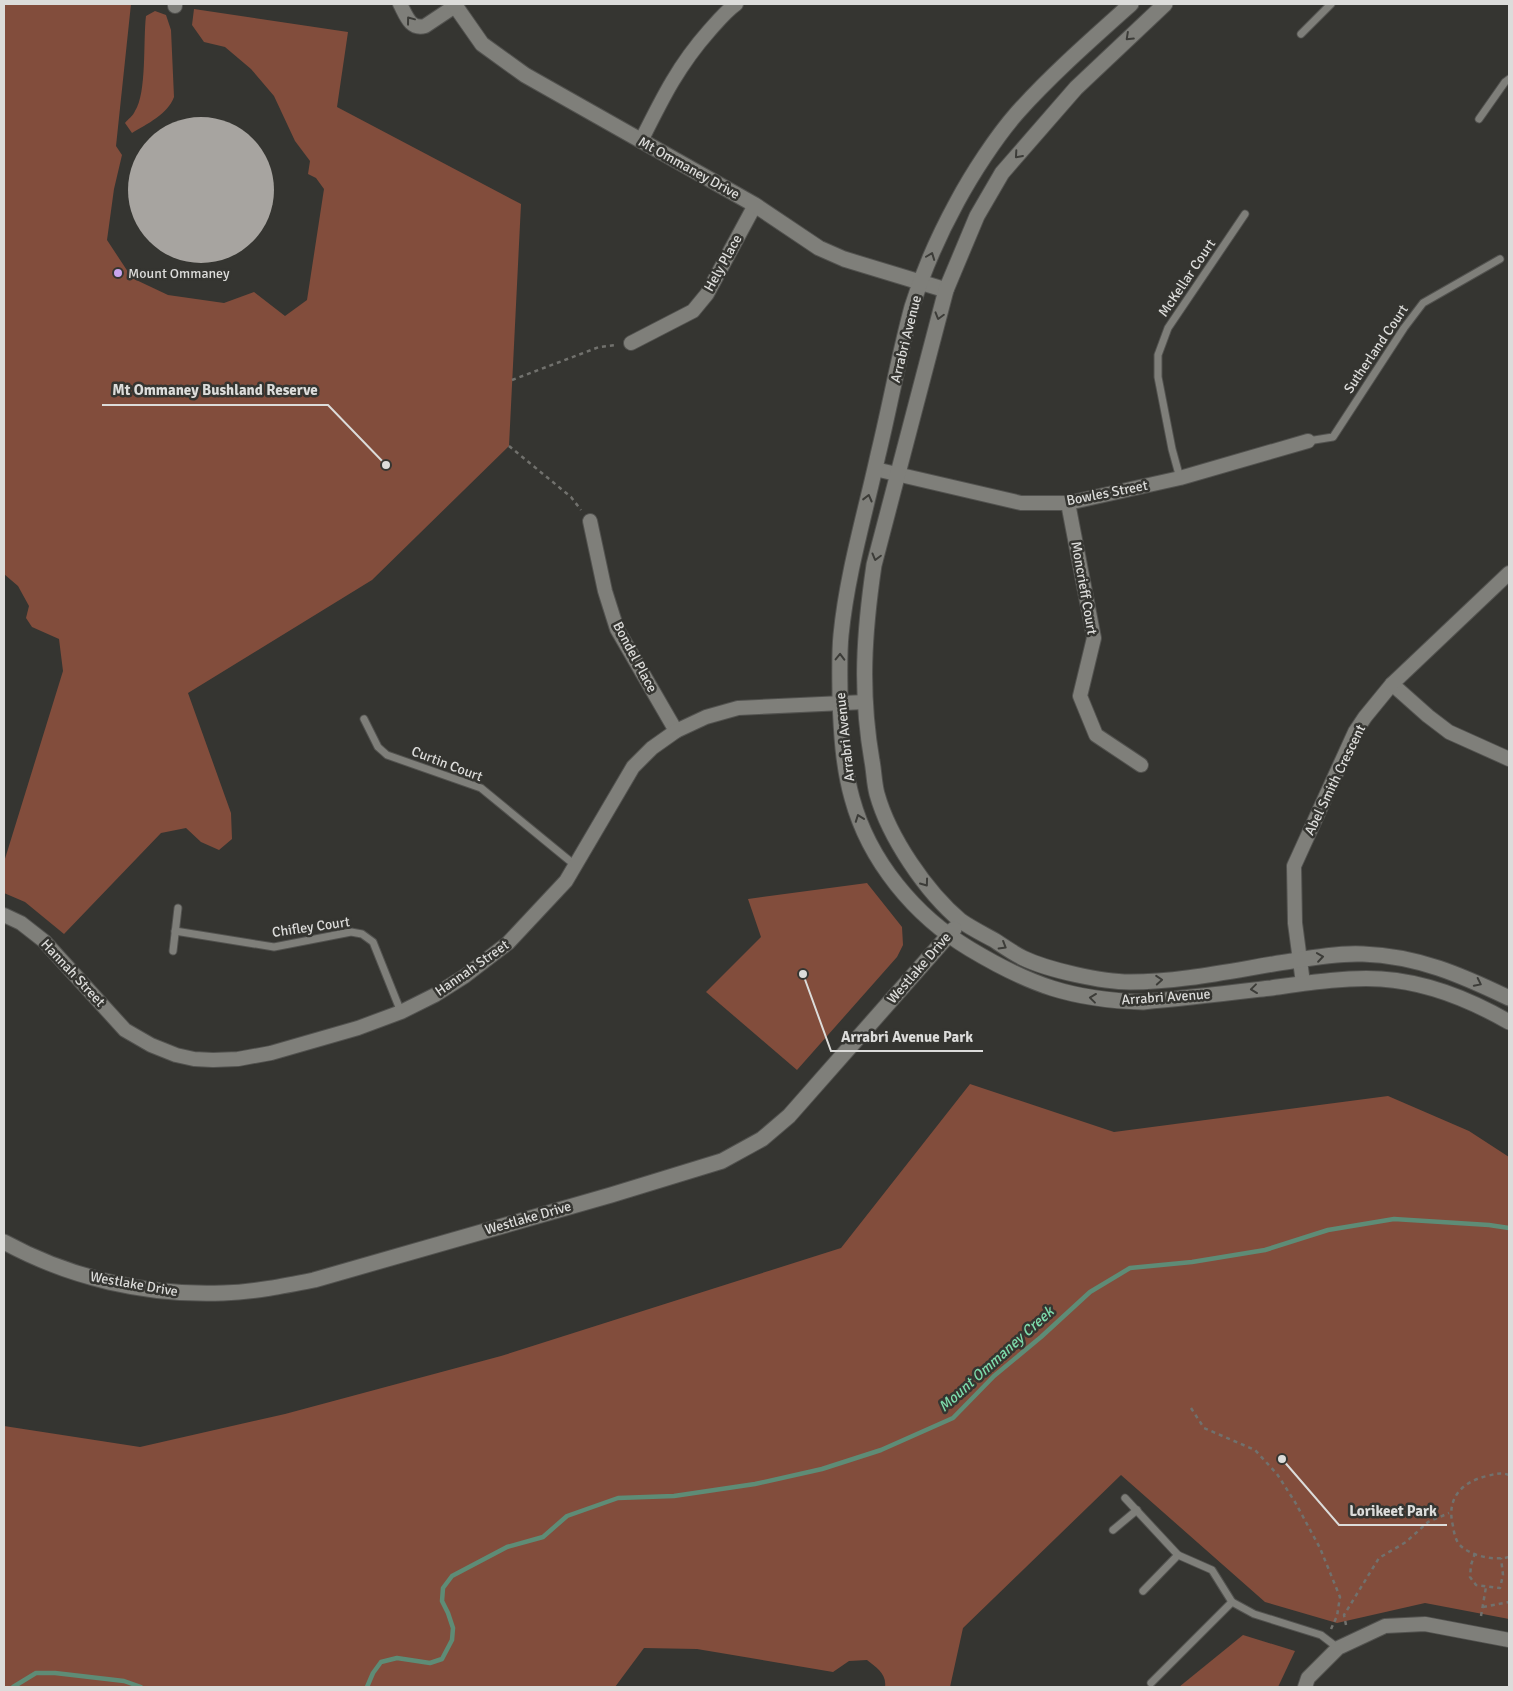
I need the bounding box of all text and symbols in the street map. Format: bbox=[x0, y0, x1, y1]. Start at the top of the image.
one-way arrow bbox=[408, 17, 416, 26]
one-way arrow bbox=[1126, 31, 1135, 40]
street label: Mt Ommaney Drive bbox=[635, 133, 743, 203]
one-way arrow bbox=[1015, 149, 1023, 158]
street label: Hely Place bbox=[700, 231, 746, 295]
street label: McKellar Court bbox=[1155, 236, 1219, 320]
one-way arrow bbox=[925, 252, 935, 261]
place label: Mount Ommaney bbox=[128, 265, 230, 282]
marker: Mount Ommaney bbox=[112, 267, 124, 279]
street label: Arrabri Avenue bbox=[887, 294, 925, 384]
street label: Sutherland Court bbox=[1340, 301, 1412, 397]
one-way arrow bbox=[935, 311, 945, 319]
callout: Mt Ommaney Bushland Reserve bbox=[102, 375, 328, 405]
text: Mt Ommaney Bushland Reserve bbox=[112, 381, 318, 399]
street label: Bowles Street bbox=[1065, 477, 1149, 509]
one-way arrow bbox=[862, 493, 873, 502]
street label: Moncrieff Court bbox=[1067, 540, 1101, 636]
one-way arrow bbox=[871, 553, 881, 561]
street label: Bondel Place bbox=[609, 619, 661, 695]
one-way arrow bbox=[835, 653, 846, 661]
street label: Arrabri Avenue bbox=[832, 692, 858, 782]
street label: Abel Smith Crescent bbox=[1301, 722, 1369, 838]
street label: Curtin Court bbox=[409, 743, 485, 785]
one-way arrow bbox=[855, 814, 865, 822]
one-way arrow bbox=[919, 877, 928, 887]
street label: Chifley Court bbox=[271, 913, 351, 941]
street label: Westlake Drive bbox=[883, 929, 955, 1007]
street label: Hannah Street bbox=[37, 936, 109, 1010]
street label: Hannah Street bbox=[432, 936, 512, 1000]
one-way arrow bbox=[998, 940, 1007, 950]
one-way arrow bbox=[1317, 952, 1325, 963]
one-way arrow bbox=[1156, 974, 1164, 985]
one-way arrow bbox=[1473, 976, 1482, 987]
one-way arrow bbox=[1250, 984, 1259, 994]
street label: Arrabri Avenue bbox=[1121, 985, 1211, 1009]
one-way arrow bbox=[1089, 993, 1097, 1004]
callout: Arrabri Avenue Park bbox=[831, 1021, 983, 1051]
text: Arrabri Avenue Park bbox=[841, 1028, 973, 1046]
street label: Westlake Drive bbox=[483, 1198, 573, 1238]
street label: Westlake Drive bbox=[89, 1268, 179, 1300]
water label: Mount Ommaney Creek bbox=[935, 1302, 1058, 1416]
callout: Lorikeet Park bbox=[1339, 1495, 1447, 1525]
text: Lorikeet Park bbox=[1349, 1502, 1437, 1520]

